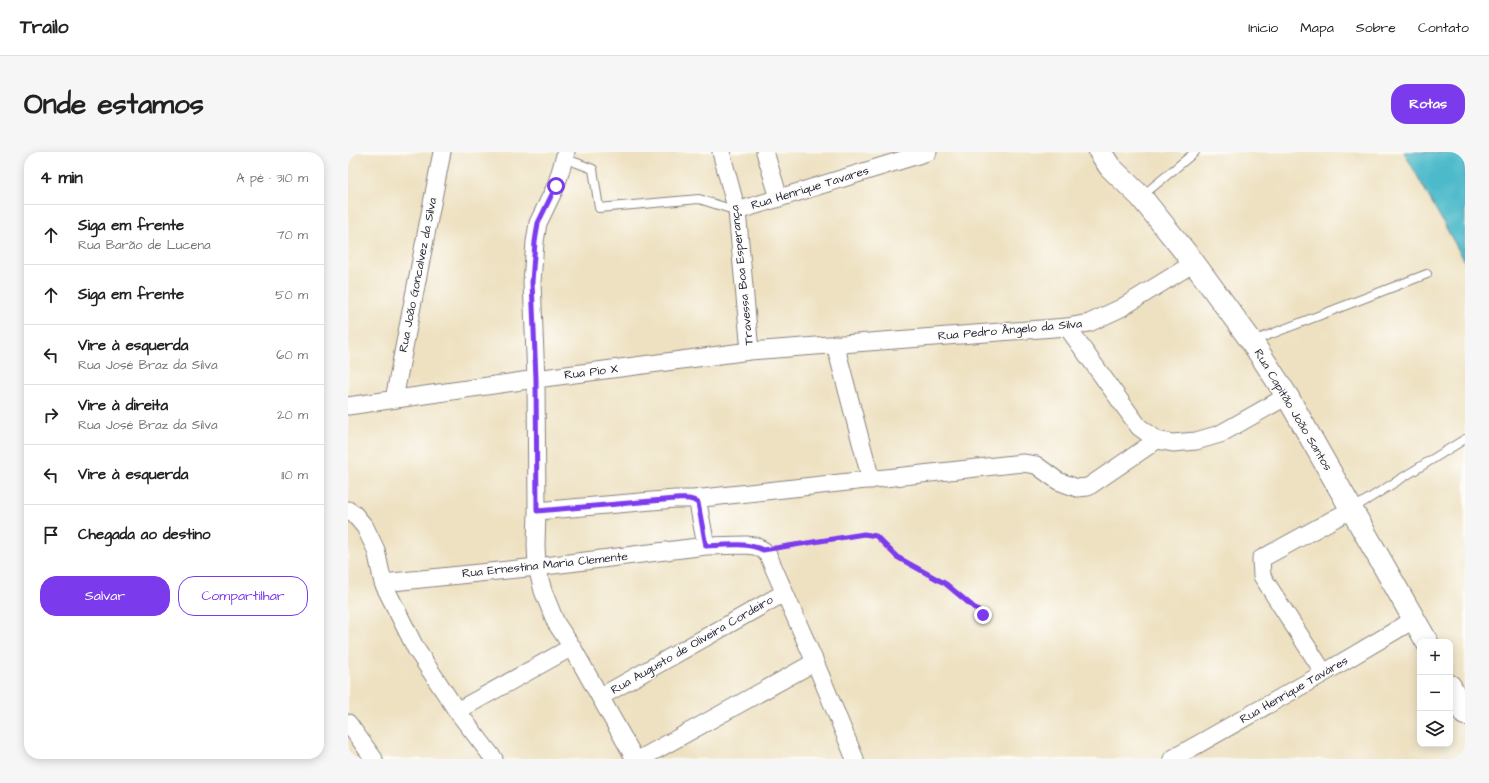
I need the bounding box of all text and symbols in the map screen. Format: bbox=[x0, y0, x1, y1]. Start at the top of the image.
text: Trailo bbox=[20, 14, 69, 41]
text: Início bbox=[1248, 18, 1278, 38]
text: Mapa bbox=[1300, 18, 1334, 38]
text: Sobre bbox=[1356, 18, 1396, 38]
text: Contato bbox=[1418, 18, 1469, 38]
button: Rotas bbox=[1391, 84, 1465, 124]
text: Onde estamos bbox=[24, 85, 204, 124]
street label: Rua Henrique Tavares bbox=[749, 162, 871, 214]
text: 4 min bbox=[40, 166, 83, 190]
text: A pé · 310 m bbox=[236, 169, 308, 187]
route start bbox=[547, 177, 565, 195]
street label: Rua João Goncalvez da Silva bbox=[395, 196, 441, 354]
street label: Travessa Boa Esperança bbox=[726, 204, 758, 346]
text: Siga em frente bbox=[78, 215, 184, 236]
icon: ahead bbox=[40, 224, 62, 246]
text: 70 m bbox=[276, 226, 308, 244]
text: Rua Barão de Lucena bbox=[78, 236, 211, 254]
icon: ahead bbox=[40, 284, 62, 306]
text: Siga em frente bbox=[78, 284, 184, 305]
text: 50 m bbox=[275, 286, 308, 304]
street label: Rua Pedro Ângelo da Silva bbox=[937, 315, 1083, 346]
text: Vire à esquerda bbox=[78, 335, 188, 356]
icon: left bbox=[40, 344, 62, 366]
text: 60 m bbox=[276, 346, 308, 364]
street label: Rua Capitão João Santos bbox=[1250, 346, 1336, 474]
text: Rua José Braz da Silva bbox=[78, 356, 218, 374]
street label: Rua Pio X bbox=[563, 360, 619, 384]
text: Vire à direita bbox=[78, 395, 168, 416]
icon: right bbox=[40, 404, 62, 426]
text: 20 m bbox=[277, 406, 308, 424]
text: Rua José Braz da Silva bbox=[78, 416, 218, 434]
icon: left bbox=[40, 464, 62, 486]
text: Vire à esquerda bbox=[78, 464, 188, 485]
text: 110 m bbox=[281, 466, 308, 484]
icon: arrive bbox=[40, 524, 62, 546]
text: Chegada ao destino bbox=[78, 524, 211, 545]
street label: Rua Ernestina Maria Clemente bbox=[461, 548, 629, 582]
button: Salvar bbox=[40, 576, 170, 616]
button: Compartilhar bbox=[178, 576, 308, 616]
street label: Rua Augusto de Oliveira Cordeiro bbox=[608, 591, 777, 699]
route end bbox=[974, 606, 992, 624]
map controls bbox=[1417, 639, 1453, 747]
button: + bbox=[1417, 639, 1453, 675]
street label: Rua Henrique Taváres bbox=[1237, 652, 1351, 728]
button: − bbox=[1417, 675, 1453, 711]
button: layers bbox=[1417, 711, 1453, 747]

